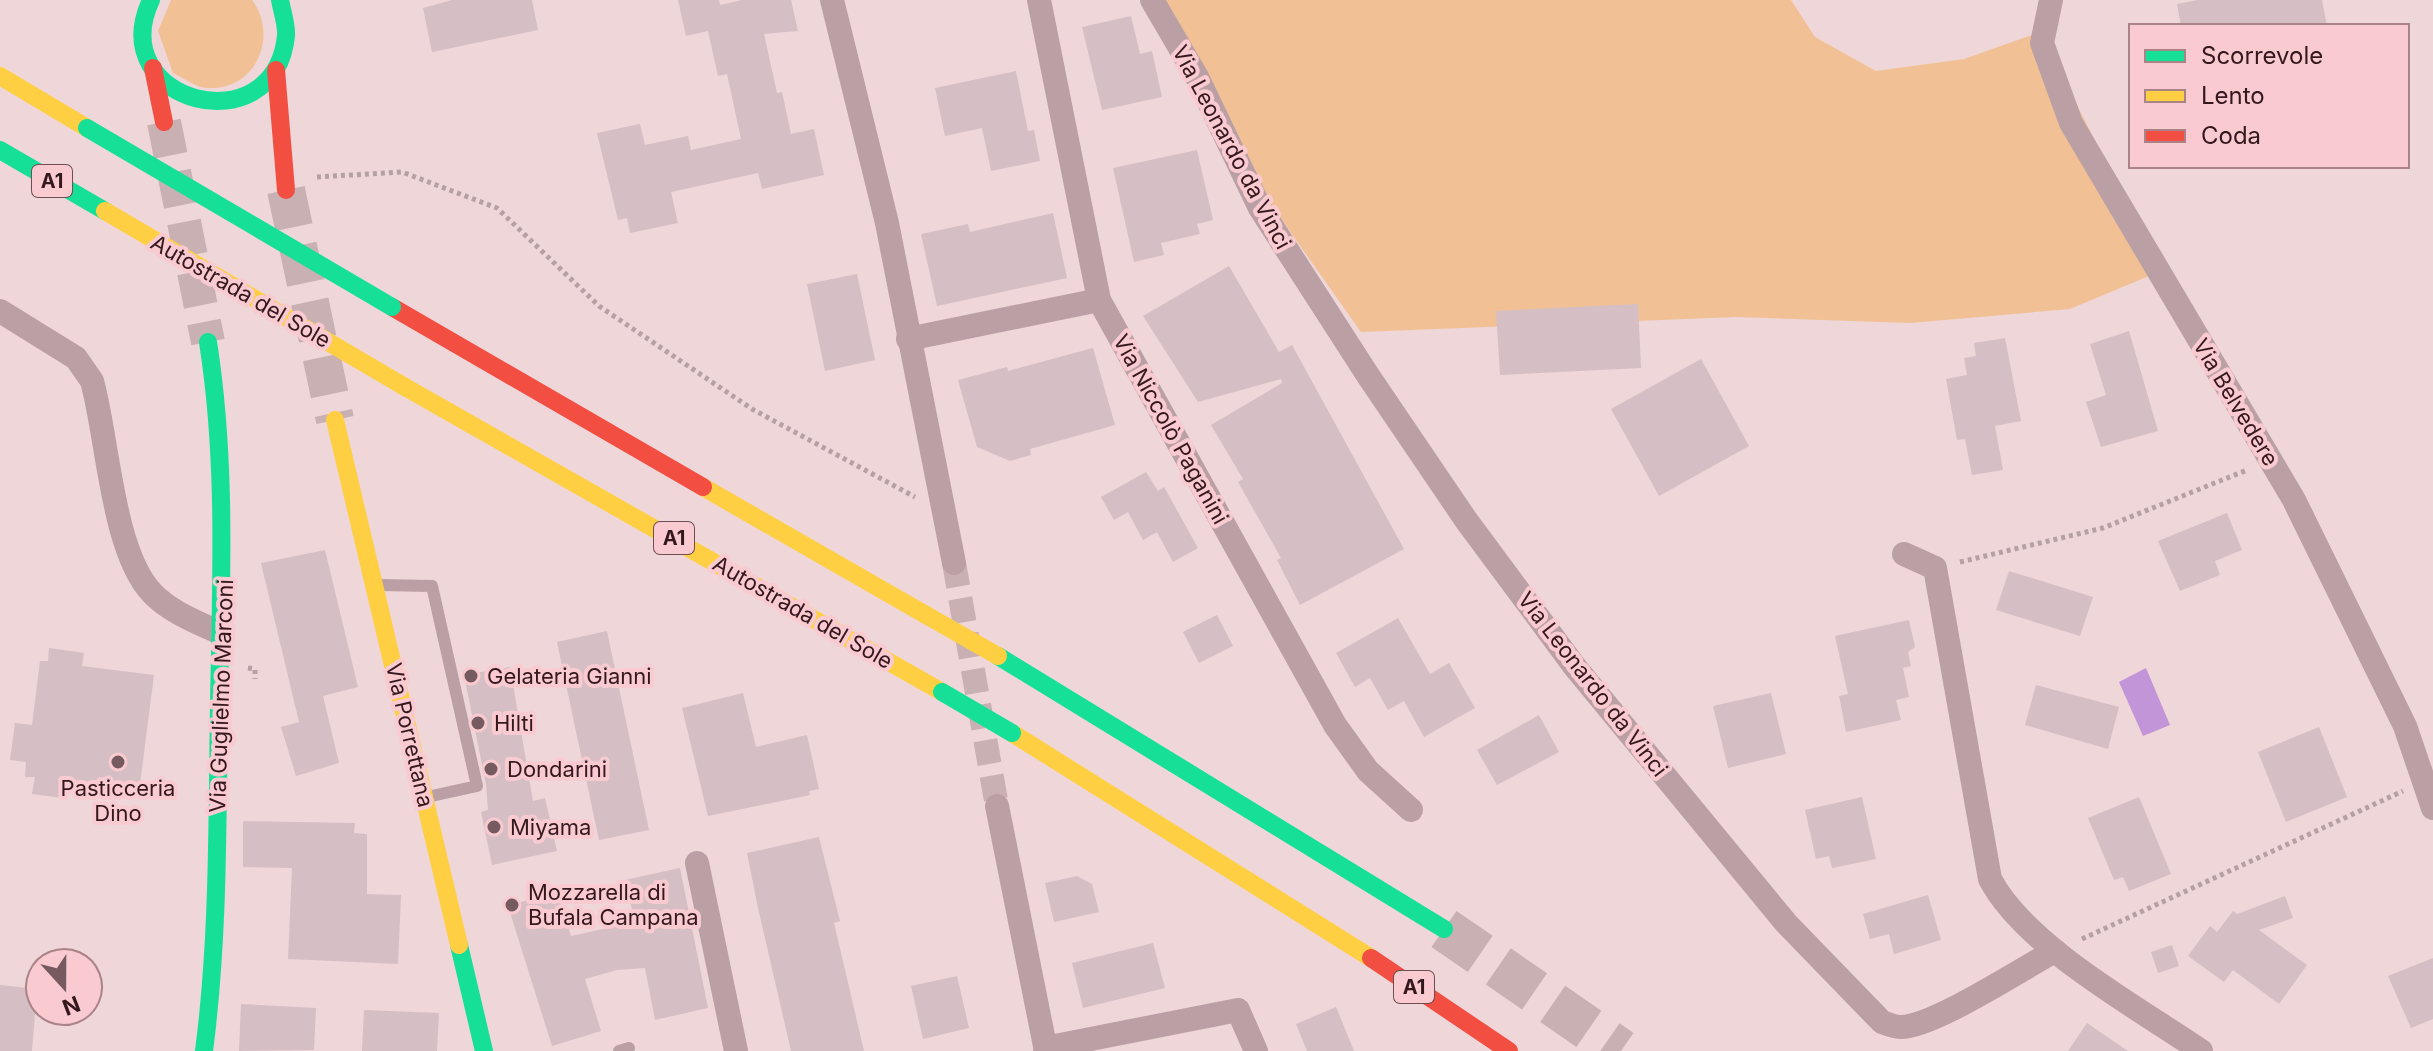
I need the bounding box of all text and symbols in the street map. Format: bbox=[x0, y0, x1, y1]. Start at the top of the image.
legend bbox=[2129, 24, 2409, 168]
street label: Via Leonardo da Vinci bbox=[1167, 41, 1297, 253]
text: Scorrevole bbox=[2201, 41, 2323, 70]
text: Lento bbox=[2201, 81, 2265, 110]
text: Coda bbox=[2201, 121, 2261, 150]
road number: A1 bbox=[32, 165, 72, 197]
street label: Autostrada del Sole bbox=[147, 229, 335, 353]
street label: Via Niccolò Paganini bbox=[1108, 330, 1234, 528]
street label: Via Belvedere bbox=[2188, 334, 2284, 470]
road number: A1 bbox=[654, 522, 694, 554]
street label: Autostrada del Sole bbox=[709, 550, 897, 674]
street label: Via Guglielmo Marconi bbox=[204, 579, 238, 813]
street label: Via Leonardo da Vinci bbox=[1513, 587, 1673, 781]
street label: Via Porrettana bbox=[381, 660, 439, 810]
place label: Gelateria Gianni bbox=[487, 663, 652, 689]
marker: Gelateria Gianni bbox=[462, 667, 480, 685]
place label: Hilti bbox=[494, 710, 534, 736]
marker: Hilti bbox=[469, 714, 487, 732]
marker: Pasticceria Dino bbox=[109, 753, 127, 771]
place label: Dondarini bbox=[507, 756, 607, 782]
marker: Dondarini bbox=[482, 760, 500, 778]
place label: Pasticceria Dino bbox=[61, 775, 175, 826]
place label: Miyama bbox=[510, 814, 591, 840]
marker: Miyama bbox=[485, 818, 503, 836]
place label: Mozzarella di Bufala Campana bbox=[528, 879, 699, 930]
marker: Mozzarella di Bufala Campana bbox=[503, 896, 521, 914]
north arrow bbox=[24, 947, 104, 1027]
road number: A1 bbox=[1394, 971, 1434, 1003]
text: N bbox=[59, 991, 84, 1021]

